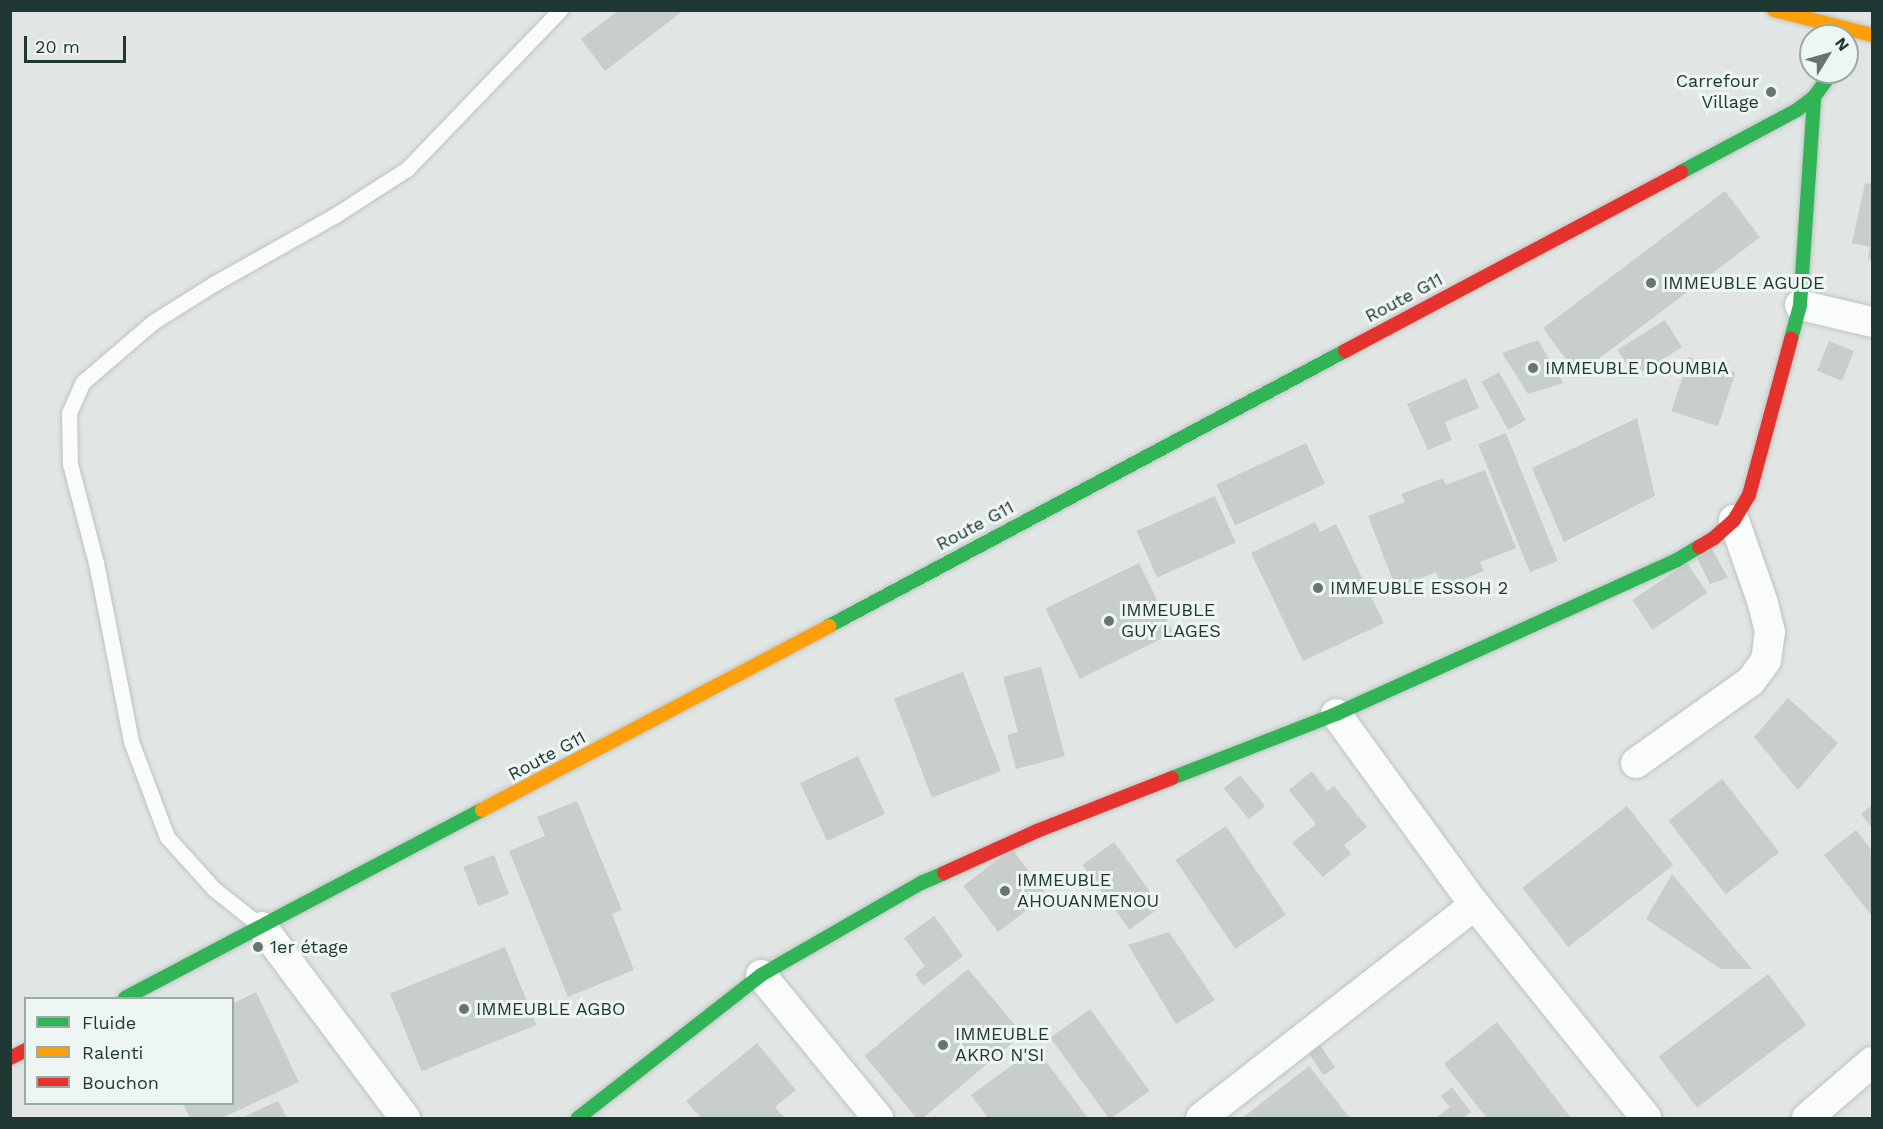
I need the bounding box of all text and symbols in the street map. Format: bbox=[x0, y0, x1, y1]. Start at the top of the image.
scale bar bbox=[27, 24, 129, 62]
north arrow bbox=[1799, 24, 1859, 84]
text: N bbox=[1831, 34, 1853, 55]
text: 20 m bbox=[35, 36, 80, 57]
place label: Carrefour Village bbox=[1676, 71, 1759, 113]
marker: Carrefour Village bbox=[1764, 85, 1778, 99]
street label: Route G11 bbox=[1362, 269, 1446, 327]
place label: IMMEUBLE AGUDE bbox=[1663, 272, 1825, 294]
marker: IMMEUBLE AGUDE bbox=[1644, 276, 1658, 290]
place label: IMMEUBLE DOUMBIA bbox=[1545, 357, 1729, 379]
marker: IMMEUBLE DOUMBIA bbox=[1526, 361, 1540, 375]
street label: Route G11 bbox=[933, 497, 1017, 555]
place label: IMMEUBLE ESSOH 2 bbox=[1330, 577, 1508, 599]
marker: IMMEUBLE ESSOH 2 bbox=[1311, 581, 1325, 595]
place label: IMMEUBLE GUY LAGES bbox=[1121, 600, 1222, 642]
marker: IMMEUBLE GUY LAGES bbox=[1102, 614, 1116, 628]
street label: Route G11 bbox=[505, 727, 589, 785]
place label: IMMEUBLE AHOUANMENOU bbox=[1017, 870, 1159, 912]
marker: IMMEUBLE AHOUANMENOU bbox=[998, 884, 1012, 898]
place label: 1er étage bbox=[270, 936, 349, 958]
marker: 1er étage bbox=[251, 940, 265, 954]
legend bbox=[24, 997, 234, 1105]
place label: IMMEUBLE AGBO bbox=[476, 998, 626, 1020]
marker: IMMEUBLE AGBO bbox=[457, 1002, 471, 1016]
text: Fluide bbox=[82, 1012, 136, 1033]
place label: IMMEUBLE AKRO N'SI bbox=[955, 1024, 1049, 1066]
marker: IMMEUBLE AKRO N'SI bbox=[936, 1038, 950, 1052]
text: Ralenti bbox=[82, 1042, 143, 1063]
text: Bouchon bbox=[82, 1072, 159, 1093]

